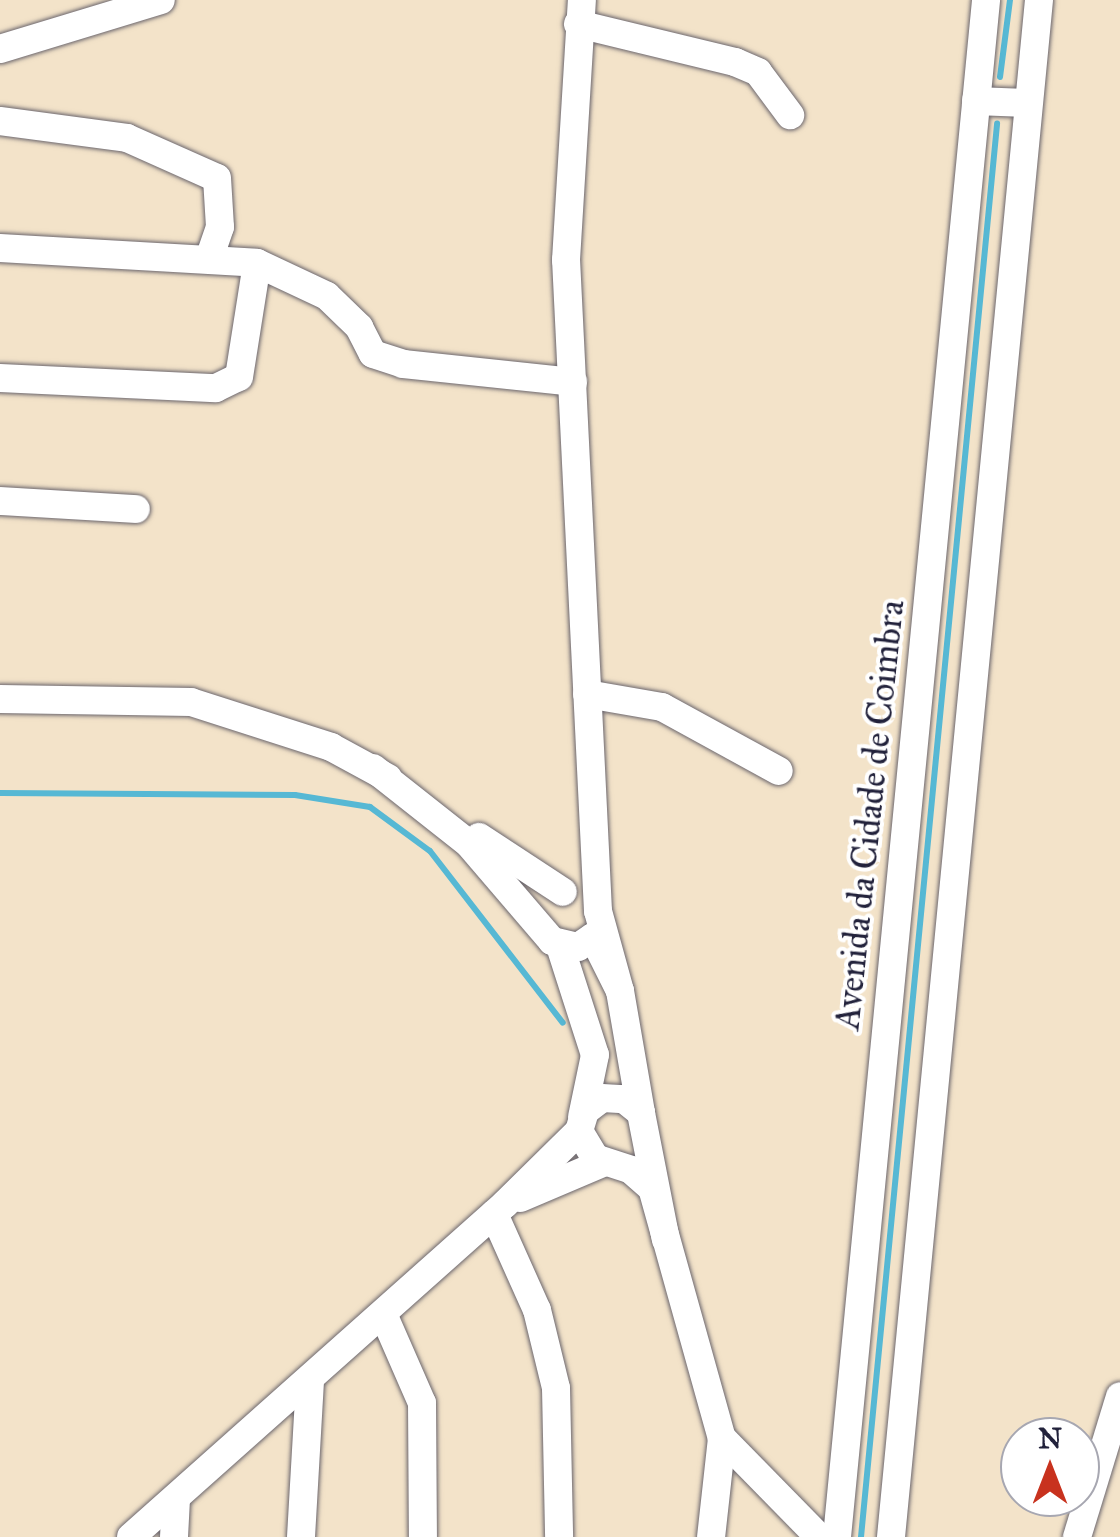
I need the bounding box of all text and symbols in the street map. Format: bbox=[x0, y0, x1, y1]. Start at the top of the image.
street label: Avenida da Cidade de Coimbra bbox=[827, 598, 913, 1032]
north arrow bbox=[1000, 1417, 1100, 1517]
text: N bbox=[1038, 1421, 1062, 1456]

